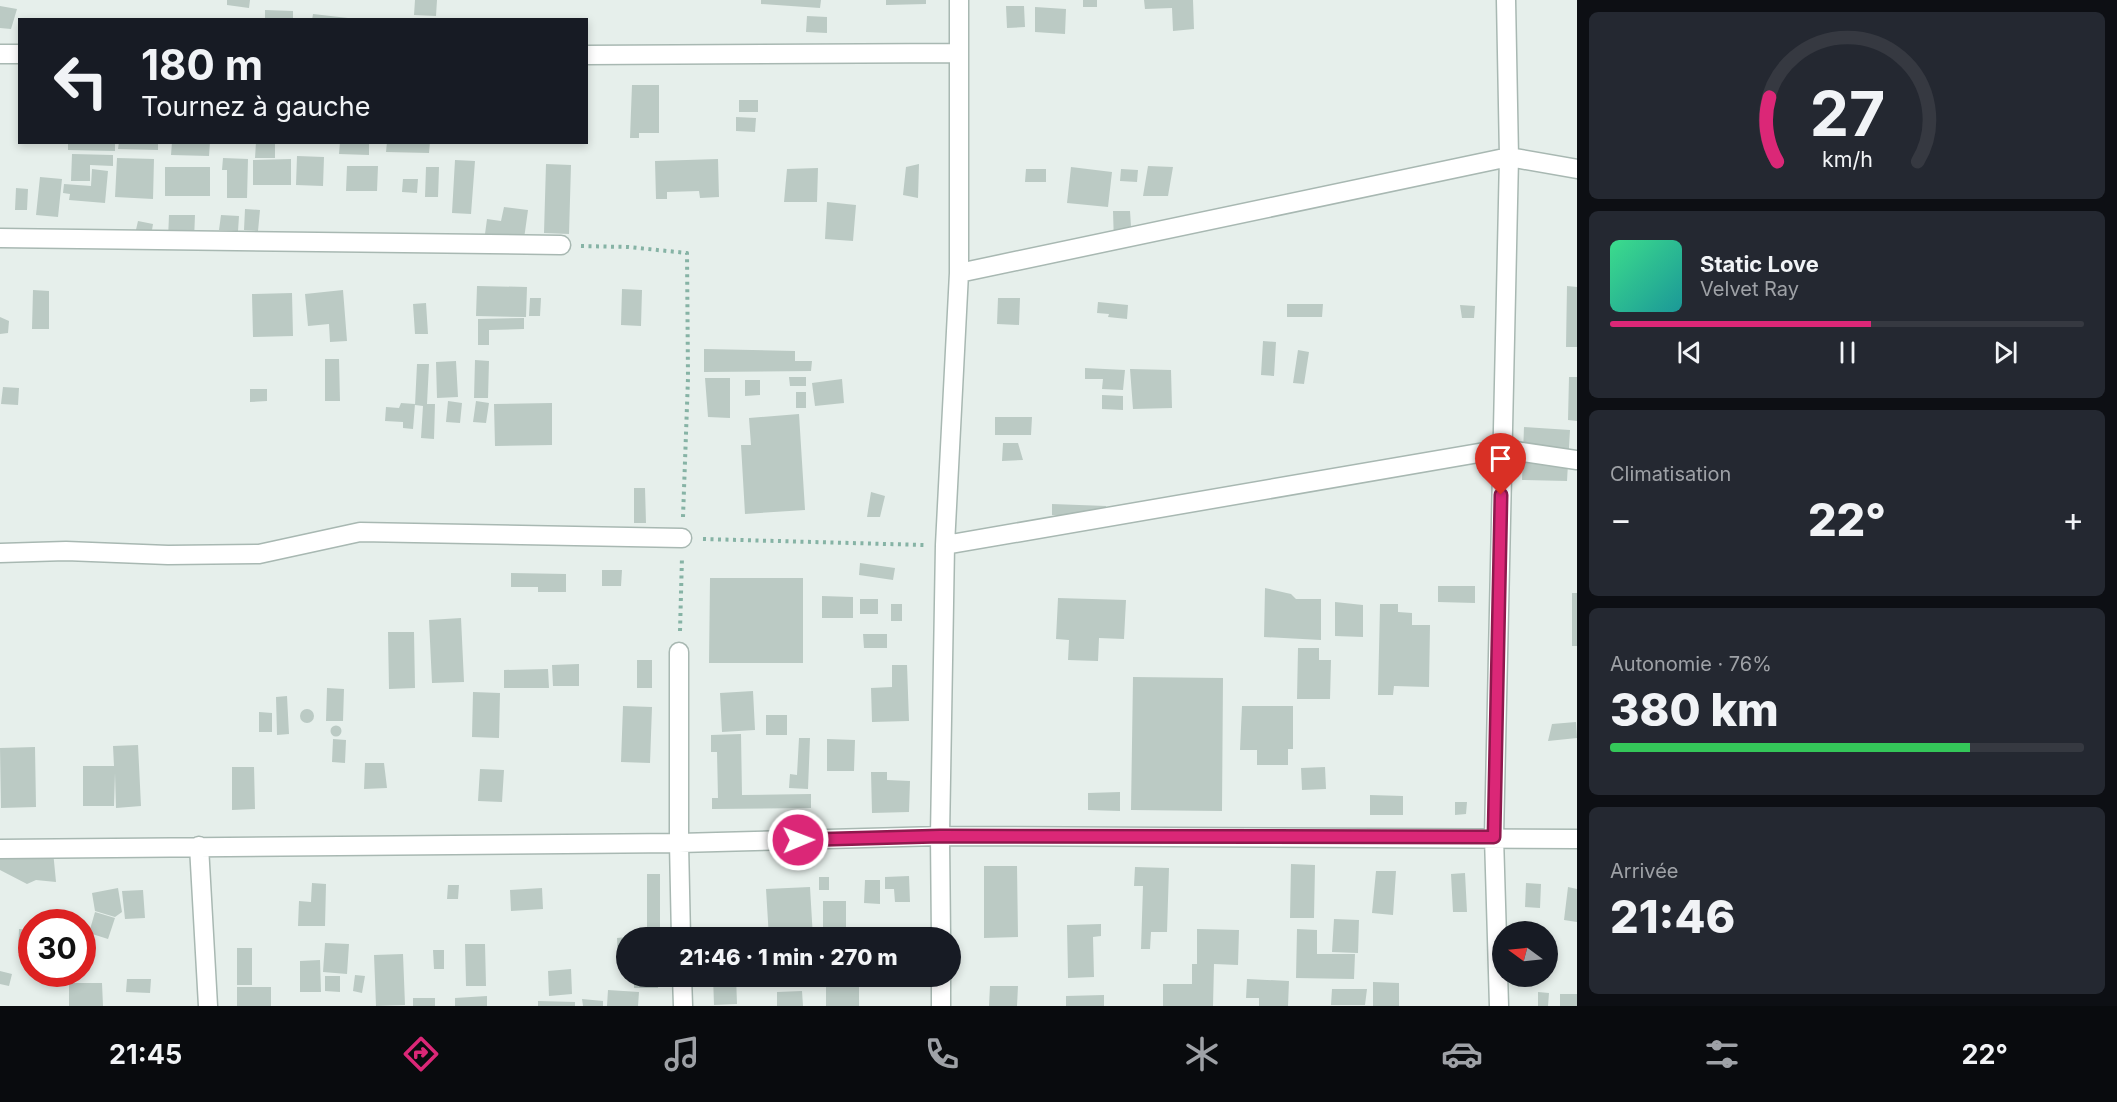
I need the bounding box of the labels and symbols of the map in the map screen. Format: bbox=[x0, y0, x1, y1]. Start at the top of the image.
pin bbox=[1475, 433, 1526, 495]
position arrow bbox=[766, 808, 830, 872]
speed limit sign: 30 bbox=[18, 909, 96, 987]
north arrow bbox=[1492, 921, 1558, 987]

